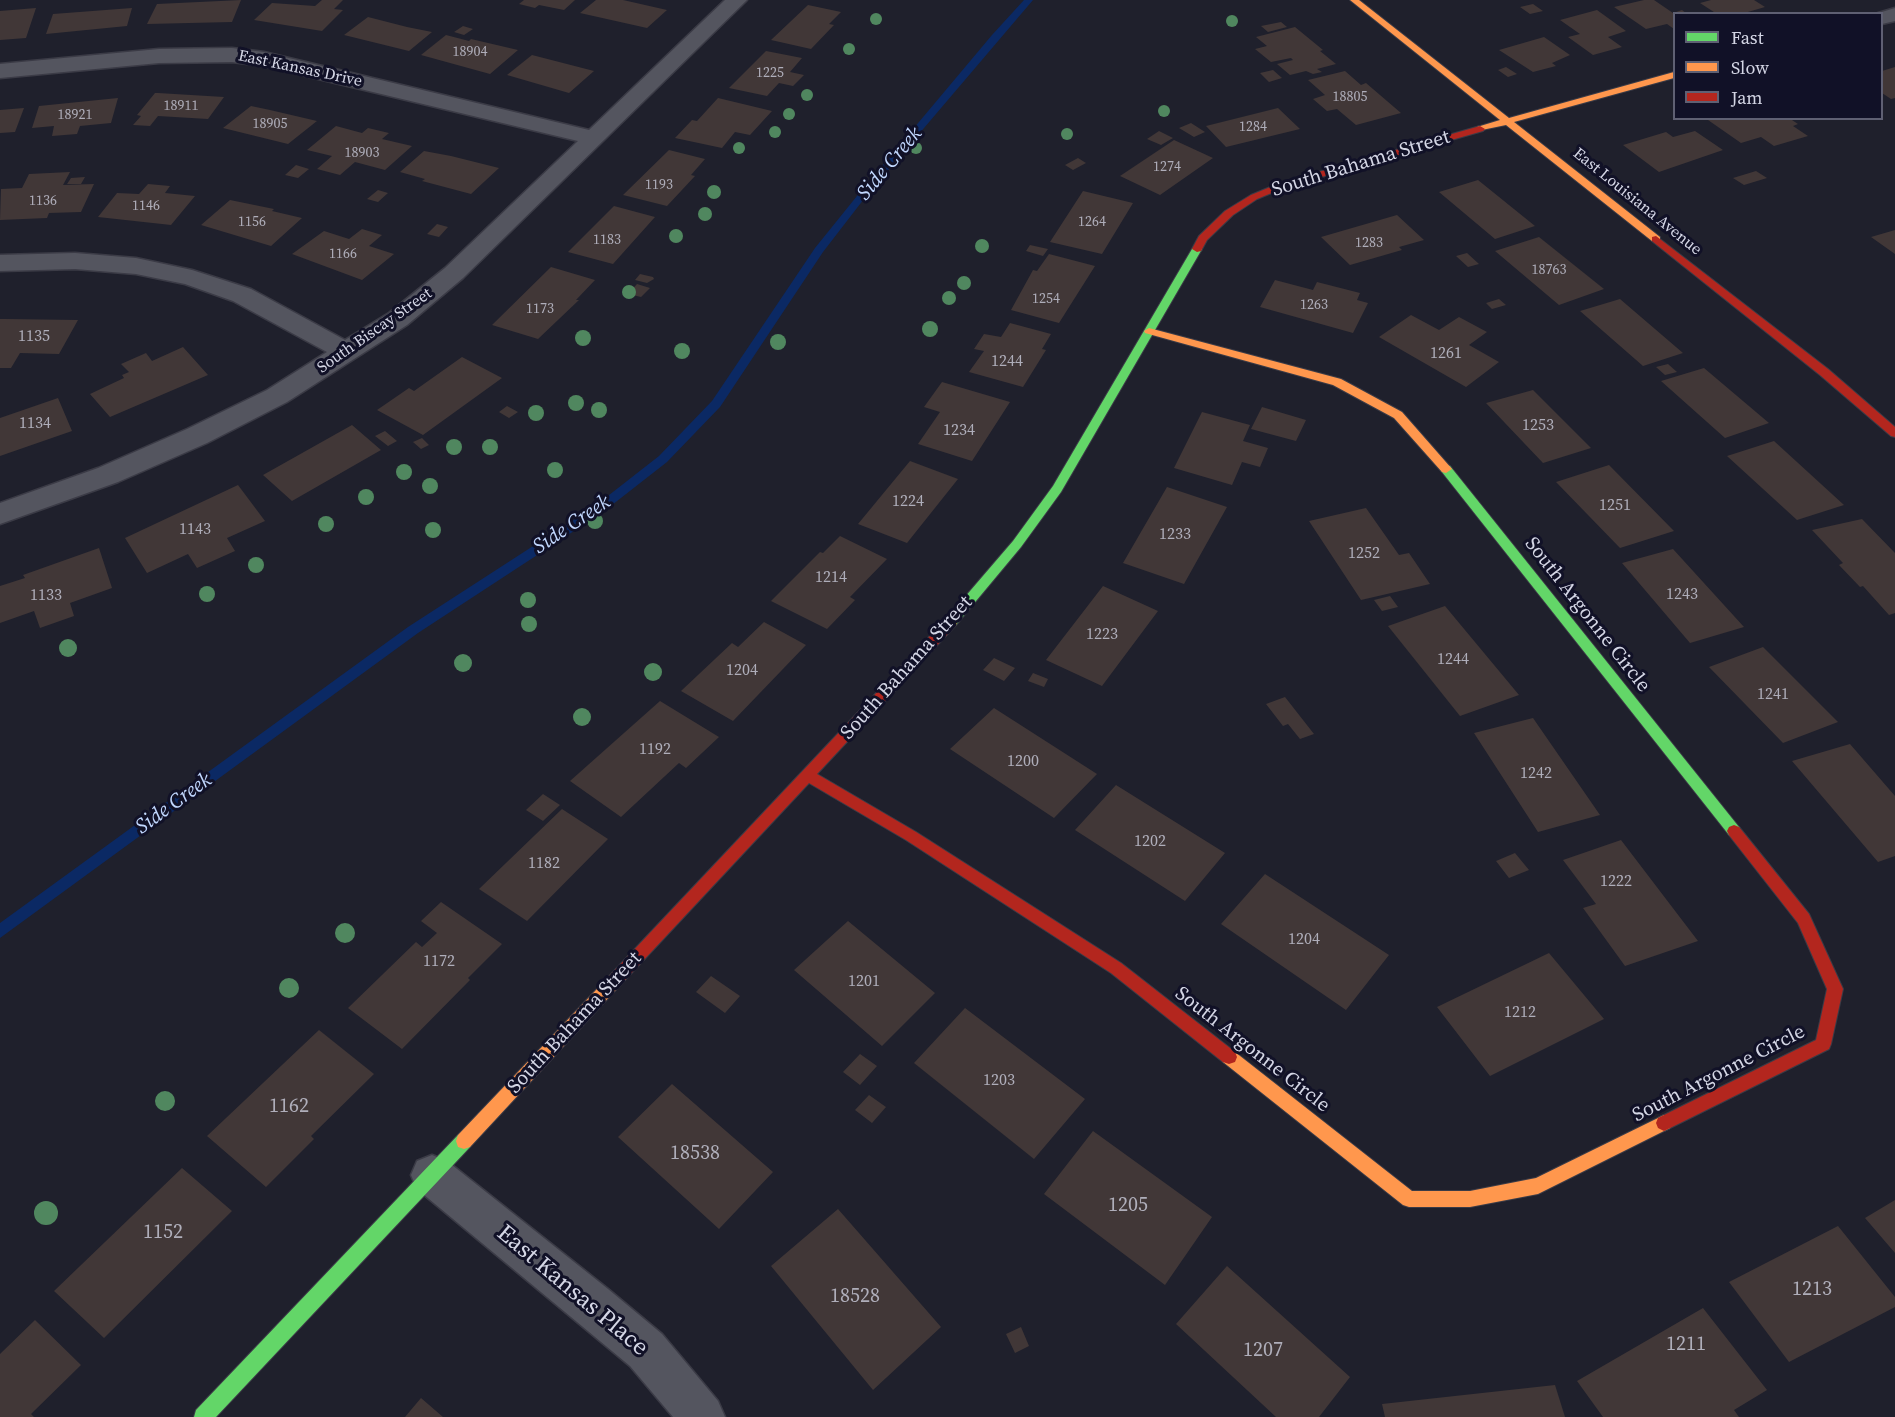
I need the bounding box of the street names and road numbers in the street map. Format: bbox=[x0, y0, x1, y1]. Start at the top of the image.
street label: East Kansas Drive bbox=[236, 46, 364, 92]
street label: South Bahama Street bbox=[1269, 125, 1453, 203]
street label: East Louisiana Avenue bbox=[1569, 144, 1705, 260]
street label: South Biscay Street bbox=[314, 284, 436, 378]
street label: South Argonne Circle bbox=[1519, 533, 1655, 697]
street label: South Bahama Street bbox=[836, 591, 978, 745]
street label: South Bahama Street bbox=[503, 947, 647, 1099]
street label: South Argonne Circle bbox=[1170, 982, 1334, 1118]
street label: South Argonne Circle bbox=[1629, 1020, 1809, 1128]
street label: East Kansas Place bbox=[490, 1219, 654, 1363]

